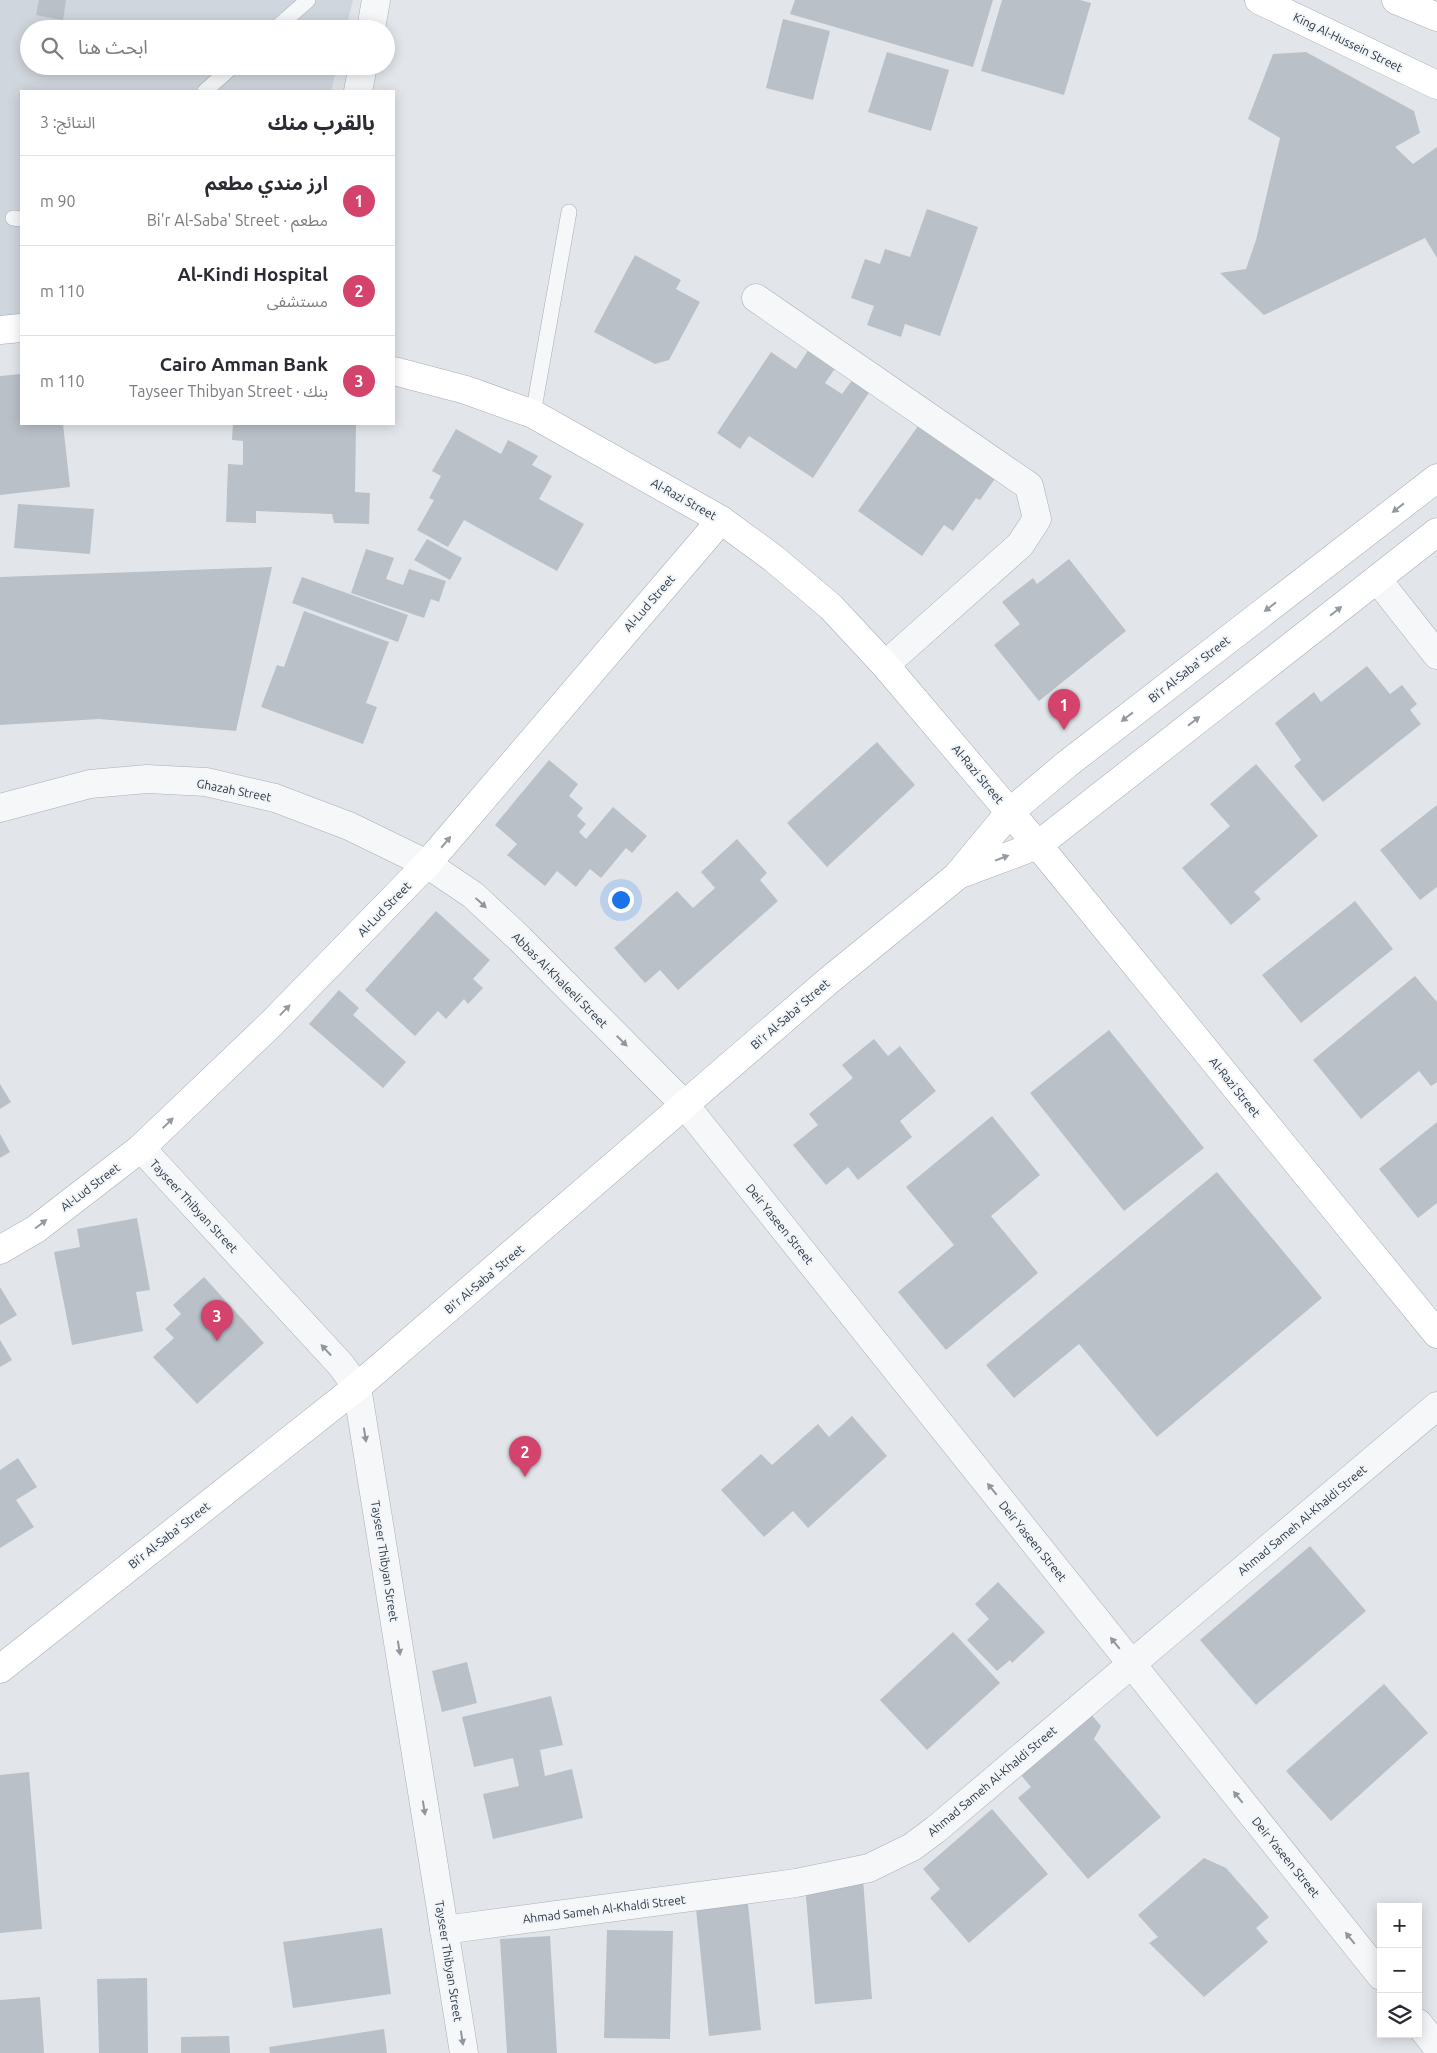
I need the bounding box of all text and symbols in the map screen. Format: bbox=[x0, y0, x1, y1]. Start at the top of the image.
street label: King Al-Hussein Street bbox=[1291, 10, 1405, 74]
search box bbox=[20, 20, 395, 75]
icon: search bbox=[38, 34, 66, 62]
text: ابحث هنا bbox=[78, 36, 148, 58]
text: بالقرب منك bbox=[268, 110, 375, 134]
text: النتائج: 3 bbox=[40, 113, 95, 131]
text: ارز مندي مطعم bbox=[205, 172, 328, 194]
text: 90 m bbox=[40, 192, 76, 210]
text: 1 bbox=[354, 192, 364, 210]
text: مطعم · Bi'r Al-Saba' Street bbox=[147, 211, 328, 229]
text: Al-Kindi Hospital bbox=[177, 263, 328, 285]
text: 110 m bbox=[40, 282, 85, 300]
text: 2 bbox=[354, 282, 364, 300]
text: مستشفى bbox=[267, 292, 328, 310]
text: Cairo Amman Bank bbox=[160, 353, 328, 375]
text: 110 m bbox=[40, 372, 85, 390]
text: 3 bbox=[354, 372, 364, 390]
text: بنك · Tayseer Thibyan Street bbox=[129, 382, 328, 400]
street label: Al-Razi Street bbox=[649, 476, 719, 522]
one-way arrow bbox=[1392, 502, 1405, 513]
street label: Al-Lud Street bbox=[621, 572, 677, 634]
one-way arrow bbox=[1263, 602, 1277, 612]
one-way arrow bbox=[1329, 605, 1342, 616]
street label: Bi'r Al-Saba' Street bbox=[1146, 633, 1233, 705]
pin: 1 bbox=[1048, 689, 1080, 730]
one-way arrow bbox=[1120, 712, 1134, 722]
one-way arrow bbox=[1187, 716, 1200, 727]
street label: Al-Razi Street bbox=[950, 742, 1007, 806]
street label: Ghazah Street bbox=[196, 776, 273, 804]
one-way arrow bbox=[440, 837, 452, 849]
one-way arrow bbox=[995, 854, 1009, 862]
street label: Al-Lud Street bbox=[355, 879, 413, 939]
your location bbox=[608, 887, 634, 913]
one-way arrow bbox=[475, 897, 487, 909]
street label: Abbas Al-Khaleeli Street bbox=[510, 930, 611, 1031]
street label: Bi'r Al-Saba' Street bbox=[748, 976, 832, 1052]
one-way arrow bbox=[279, 1004, 291, 1016]
one-way arrow bbox=[616, 1035, 628, 1047]
street label: Al-Razi Street bbox=[1207, 1055, 1263, 1120]
one-way arrow bbox=[162, 1117, 174, 1129]
street label: Tayseer Thibyan Street bbox=[148, 1157, 241, 1255]
street label: Al-Lud Street bbox=[58, 1160, 122, 1213]
street label: Deir Yaseen Street bbox=[744, 1181, 817, 1267]
one-way arrow bbox=[34, 1219, 47, 1230]
street label: Bi'r Al-Saba' Street bbox=[442, 1242, 527, 1316]
pin: 3 bbox=[201, 1300, 233, 1341]
one-way arrow bbox=[320, 1344, 332, 1356]
one-way arrow bbox=[361, 1428, 369, 1444]
pin: 2 bbox=[509, 1436, 541, 1477]
street label: Ahmad Sameh Al-Khaldi Street bbox=[1235, 1462, 1369, 1578]
one-way arrow bbox=[986, 1483, 997, 1496]
street label: Deir Yaseen Street bbox=[997, 1498, 1070, 1584]
street label: Bi'r Al-Saba' Street bbox=[126, 1499, 213, 1571]
street label: Tayseer Thibyan Street bbox=[369, 1500, 401, 1623]
one-way arrow bbox=[1110, 1637, 1121, 1650]
one-way arrow bbox=[395, 1640, 403, 1656]
street label: Ahmad Sameh Al-Khaldi Street bbox=[925, 1723, 1059, 1839]
one-way arrow bbox=[1233, 1791, 1244, 1804]
one-way arrow bbox=[421, 1801, 429, 1817]
street label: Deir Yaseen Street bbox=[1250, 1814, 1323, 1900]
street label: Ahmad Sameh Al-Khaldi Street bbox=[522, 1893, 686, 1925]
street label: Tayseer Thibyan Street bbox=[433, 1900, 465, 2023]
map controls bbox=[1377, 1903, 1422, 2038]
button: + bbox=[1377, 1903, 1422, 1948]
one-way arrow bbox=[1345, 1932, 1356, 1945]
button: − bbox=[1377, 1948, 1422, 1993]
button: layers bbox=[1377, 1993, 1422, 2038]
one-way arrow bbox=[458, 2030, 466, 2046]

